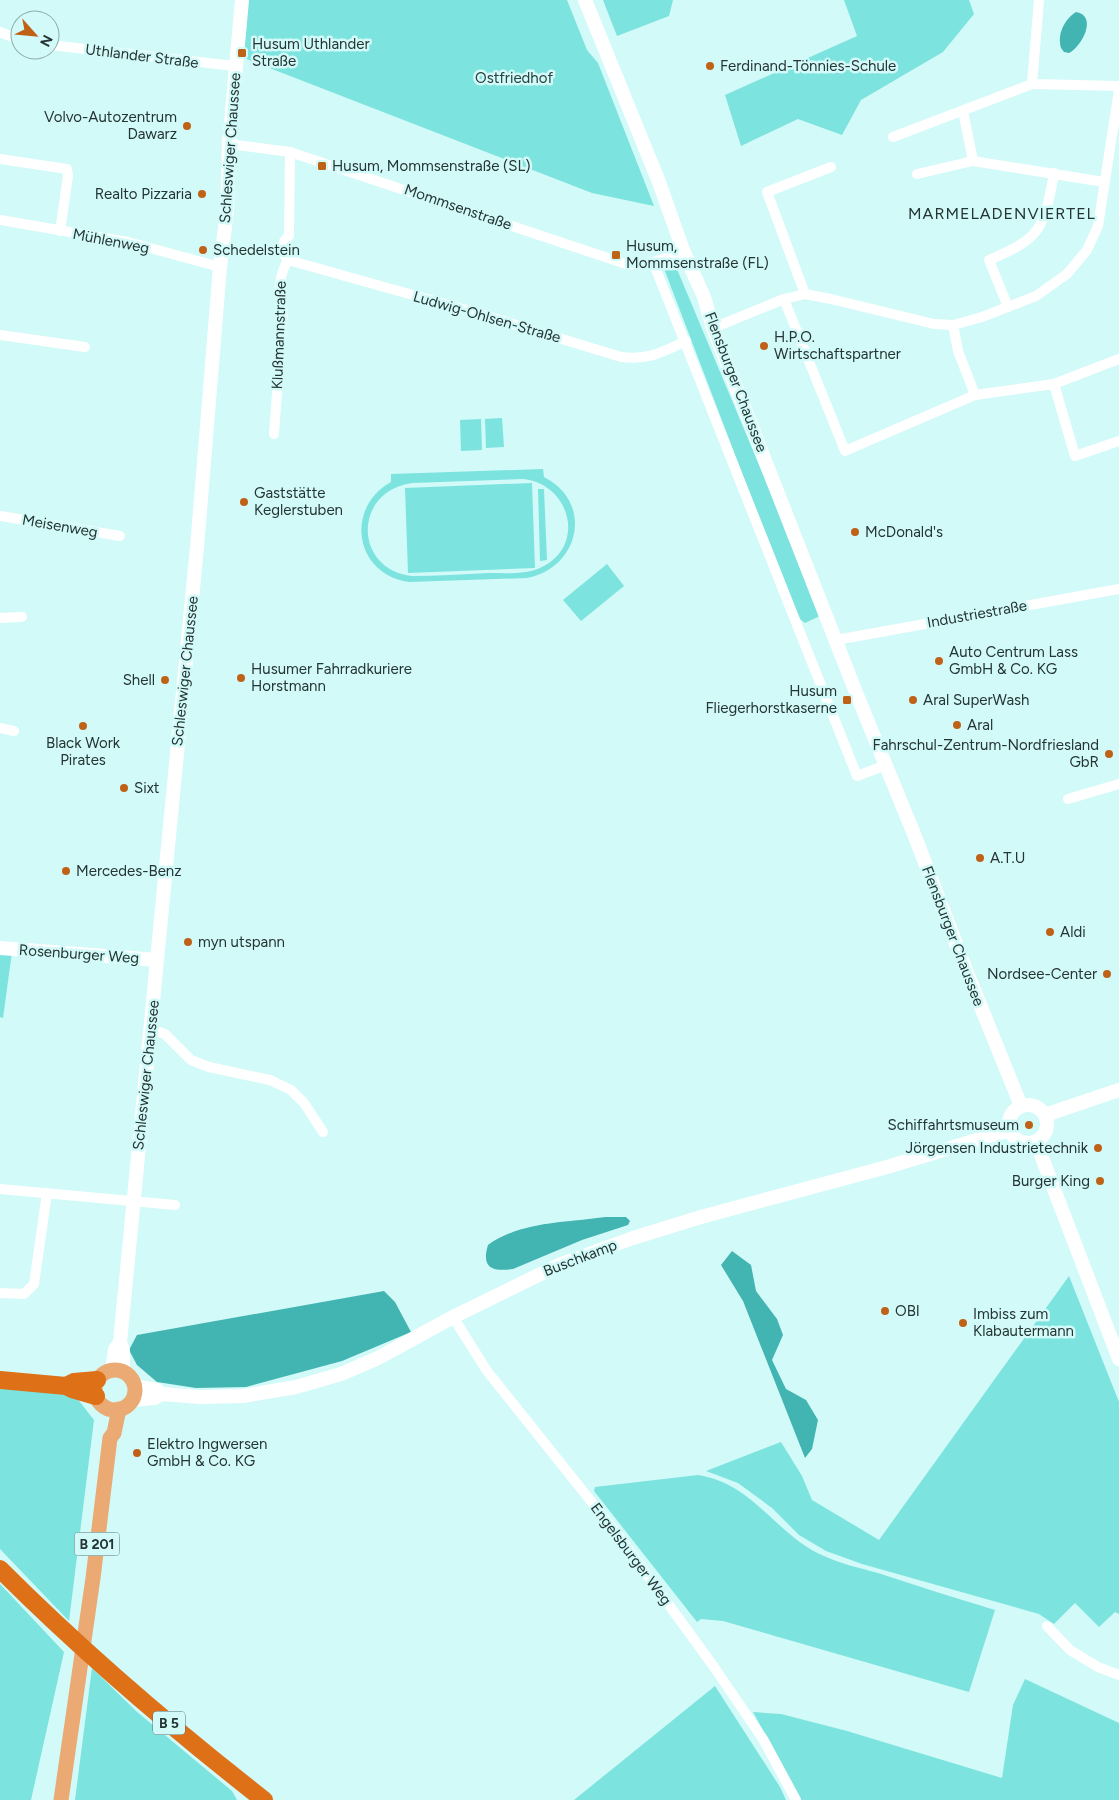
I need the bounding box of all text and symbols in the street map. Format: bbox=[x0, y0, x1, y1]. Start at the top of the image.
north arrow bbox=[10, 10, 60, 60]
text: N bbox=[36, 32, 56, 49]
place label: Husum Uthlander Straße bbox=[252, 35, 369, 70]
street label: Uthlander Straße bbox=[84, 40, 200, 72]
marker: Husum Uthlander Straße bbox=[236, 47, 248, 59]
place label: Ferdinand-Tönnies-Schule bbox=[720, 57, 896, 75]
marker: Ferdinand-Tönnies-Schule bbox=[704, 60, 716, 72]
park label: Ostfriedhof bbox=[475, 69, 553, 87]
street label: Schleswiger Chaussee bbox=[216, 72, 244, 224]
place label: Volvo-Autozentrum Dawarz bbox=[44, 108, 177, 143]
marker: Volvo-Autozentrum Dawarz bbox=[181, 120, 193, 132]
place label: Husum, Mommsenstraße (SL) bbox=[332, 157, 531, 175]
marker: Husum, Mommsenstraße (SL) bbox=[316, 160, 328, 172]
street label: Mommsenstraße bbox=[402, 180, 514, 234]
place label: Realto Pizzaria bbox=[95, 185, 192, 203]
marker: Realto Pizzaria bbox=[196, 188, 208, 200]
district label: MARMELADENVIERTEL bbox=[908, 204, 1096, 223]
street label: Mühlenweg bbox=[71, 225, 151, 257]
place label: Husum, Mommsenstraße (FL) bbox=[626, 237, 769, 272]
place label: Schedelstein bbox=[213, 241, 300, 259]
marker: Schedelstein bbox=[197, 244, 209, 256]
marker: Husum, Mommsenstraße (FL) bbox=[610, 249, 622, 261]
street label: Klußmannstraße bbox=[268, 280, 290, 390]
street label: Ludwig-Ohlsen-Straße bbox=[411, 287, 563, 347]
street label: Flensburger Chaussee bbox=[701, 309, 771, 455]
place label: H.P.O. Wirtschaftspartner bbox=[774, 328, 901, 363]
marker: H.P.O. Wirtschaftspartner bbox=[758, 340, 770, 352]
place label: Gaststätte Keglerstuben bbox=[254, 484, 343, 519]
marker: Gaststätte Keglerstuben bbox=[238, 496, 250, 508]
street label: Meisenweg bbox=[21, 511, 99, 541]
place label: McDonald's bbox=[865, 523, 943, 541]
marker: McDonald's bbox=[849, 526, 861, 538]
street label: Schleswiger Chaussee bbox=[168, 595, 202, 747]
street label: Industriestraße bbox=[926, 596, 1028, 632]
place label: Auto Centrum Lass GmbH & Co. KG bbox=[949, 643, 1078, 678]
marker: Auto Centrum Lass GmbH & Co. KG bbox=[933, 655, 945, 667]
place label: Husumer Fahrradkuriere Horstmann bbox=[251, 660, 412, 695]
place label: Shell bbox=[123, 671, 155, 689]
marker: Husumer Fahrradkuriere Horstmann bbox=[235, 672, 247, 684]
marker: Shell bbox=[159, 674, 171, 686]
place label: Husum Fliegerhorstkaserne bbox=[705, 682, 837, 717]
place label: Aral SuperWash bbox=[923, 691, 1029, 709]
marker: Husum Fliegerhorstkaserne bbox=[841, 694, 853, 706]
marker: Aral SuperWash bbox=[907, 694, 919, 706]
place label: Aral bbox=[967, 716, 993, 734]
marker: Aral bbox=[951, 719, 963, 731]
marker: Black Work Pirates bbox=[77, 720, 89, 732]
place label: Black Work Pirates bbox=[46, 734, 121, 769]
place label: Fahrschul-Zentrum-Nordfriesland GbR bbox=[873, 736, 1099, 771]
marker: Fahrschul-Zentrum-Nordfriesland GbR bbox=[1103, 748, 1115, 760]
place label: Sixt bbox=[134, 779, 160, 797]
marker: Sixt bbox=[118, 782, 130, 794]
place label: A.T.U bbox=[990, 849, 1025, 867]
marker: A.T.U bbox=[974, 852, 986, 864]
place label: Mercedes-Benz bbox=[76, 862, 182, 880]
street label: Flensburger Chaussee bbox=[918, 863, 988, 1009]
marker: Mercedes-Benz bbox=[60, 865, 72, 877]
place label: Aldi bbox=[1060, 923, 1086, 941]
marker: Aldi bbox=[1044, 926, 1056, 938]
place label: myn utspann bbox=[198, 933, 285, 951]
marker: myn utspann bbox=[182, 936, 194, 948]
street label: Rosenburger Weg bbox=[18, 941, 140, 967]
place label: Nordsee-Center bbox=[987, 965, 1097, 983]
marker: Nordsee-Center bbox=[1101, 968, 1113, 980]
street label: Schleswiger Chaussee bbox=[129, 999, 163, 1151]
place label: Schiffahrtsmuseum bbox=[888, 1116, 1019, 1134]
marker: Schiffahrtsmuseum bbox=[1023, 1119, 1035, 1131]
place label: Jörgensen Industrietechnik bbox=[905, 1139, 1089, 1157]
marker: Jörgensen Industrietechnik bbox=[1092, 1142, 1104, 1154]
place label: Burger King bbox=[1012, 1172, 1090, 1190]
marker: Burger King bbox=[1094, 1175, 1106, 1187]
street label: Buschkamp bbox=[541, 1236, 619, 1280]
place label: OBI bbox=[895, 1302, 920, 1320]
marker: OBI bbox=[879, 1305, 891, 1317]
place label: Imbiss zum Klabautermann bbox=[973, 1305, 1074, 1340]
marker: Imbiss zum Klabautermann bbox=[957, 1317, 969, 1329]
place label: Elektro Ingwersen GmbH & Co. KG bbox=[147, 1435, 267, 1470]
marker: Elektro Ingwersen GmbH & Co. KG bbox=[131, 1447, 143, 1459]
street label: Engelsburger Weg bbox=[587, 1499, 675, 1609]
road number: B 201 bbox=[74, 1532, 120, 1556]
road number: B 5 bbox=[153, 1712, 185, 1735]

